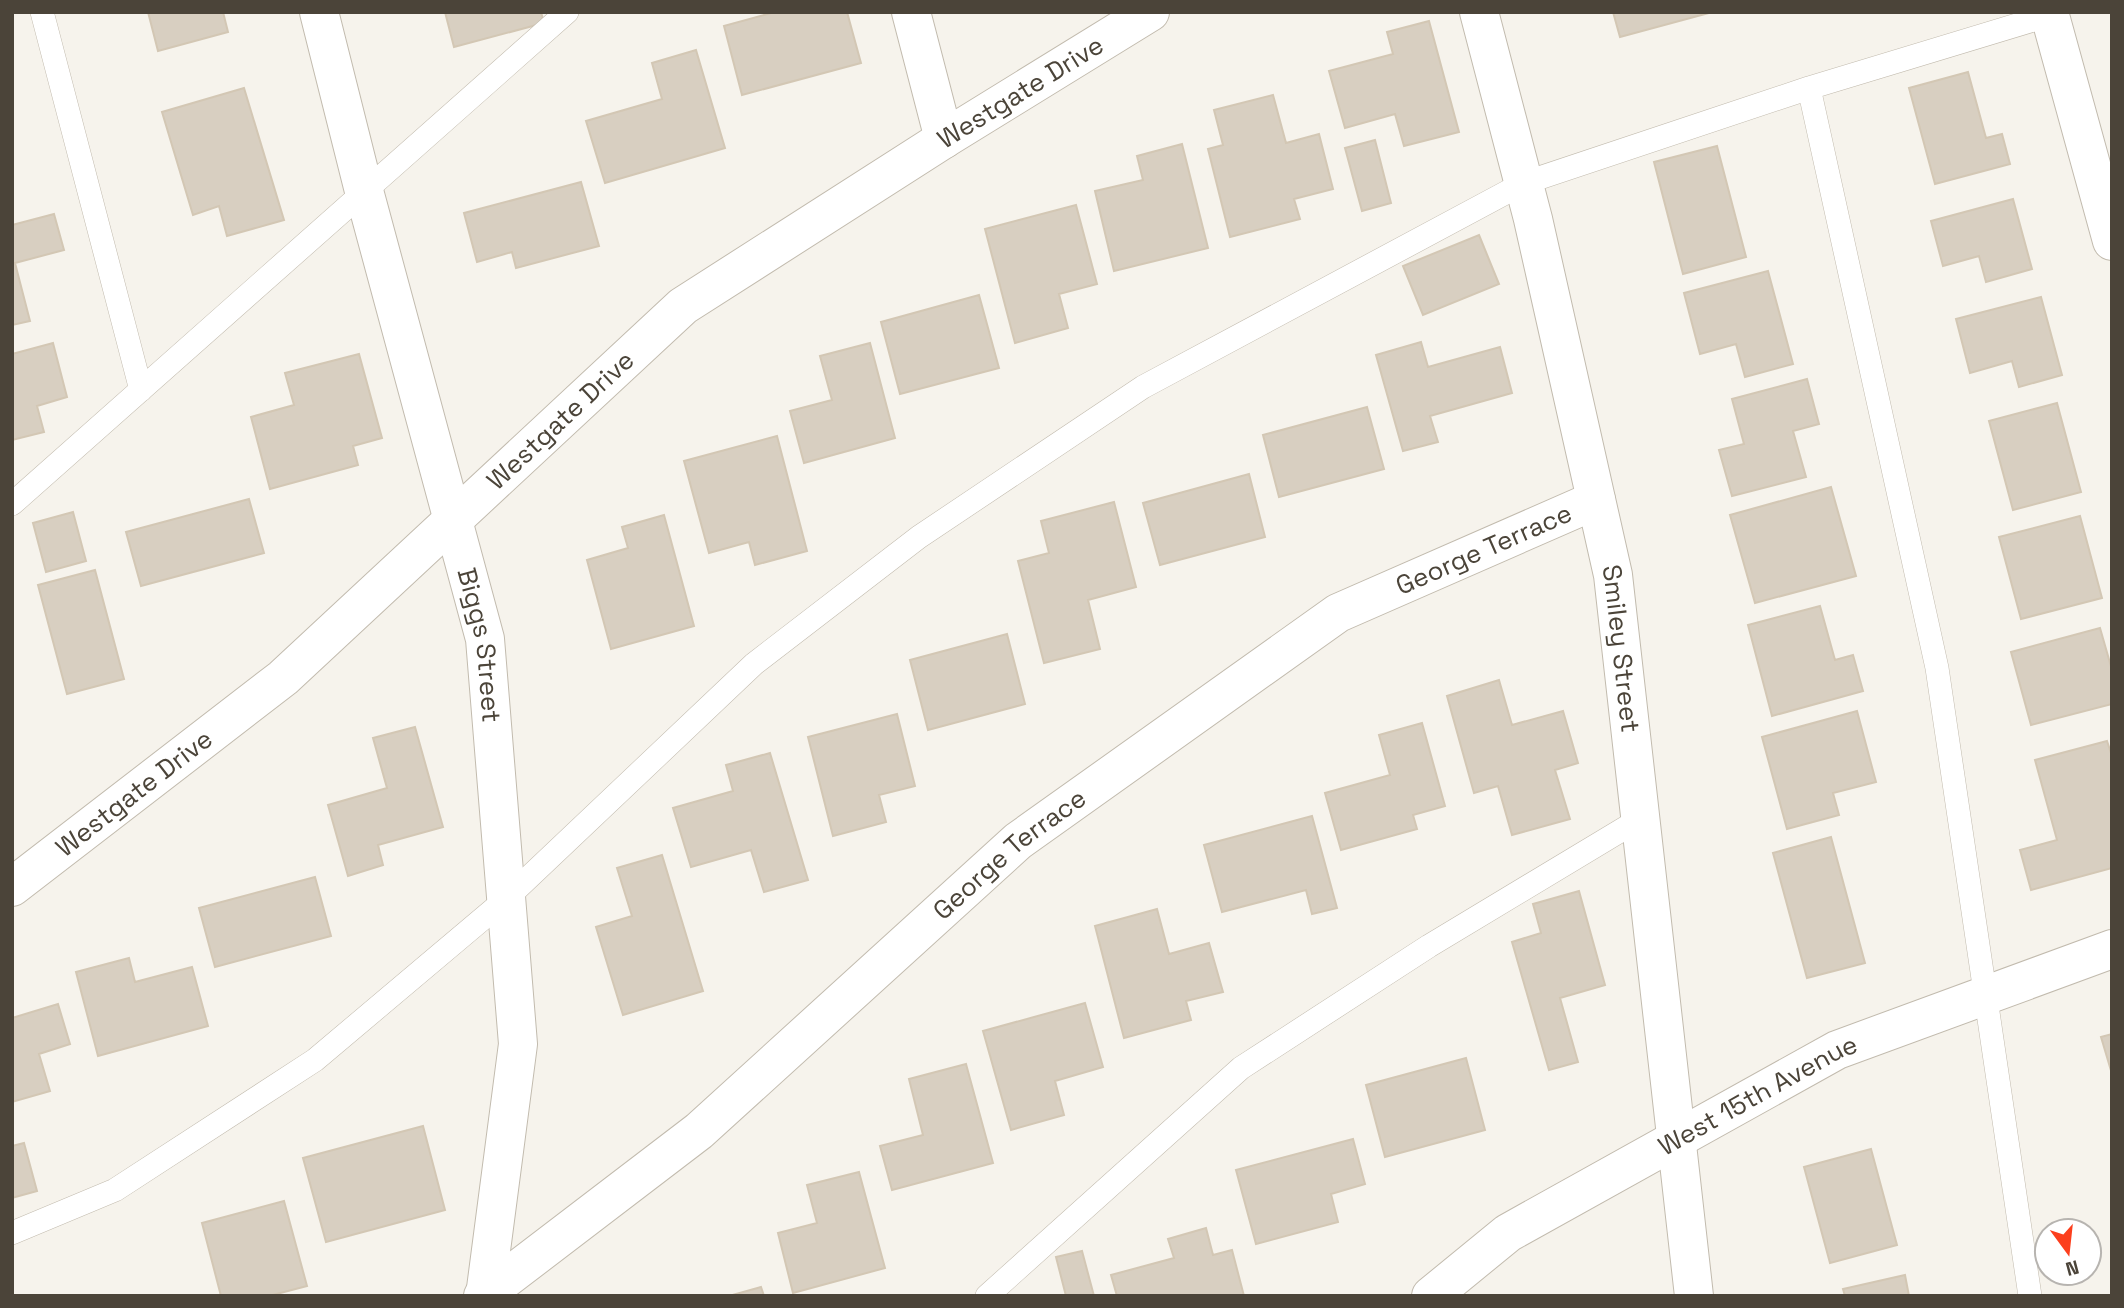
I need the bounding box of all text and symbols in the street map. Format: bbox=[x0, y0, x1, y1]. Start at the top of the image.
street label: Westgate Drive bbox=[931, 28, 1110, 156]
street label: Westgate Drive bbox=[479, 343, 641, 497]
street label: George Terrace bbox=[1390, 496, 1577, 603]
street label: Smiley Street bbox=[1594, 561, 1648, 734]
street label: Biggs Street bbox=[450, 564, 509, 724]
street label: Westgate Drive bbox=[49, 722, 219, 864]
street label: George Terrace bbox=[926, 781, 1093, 927]
street label: West 15th Avenue bbox=[1652, 1027, 1862, 1163]
north arrow bbox=[2033, 1217, 2103, 1287]
text: N bbox=[2063, 1254, 2082, 1282]

